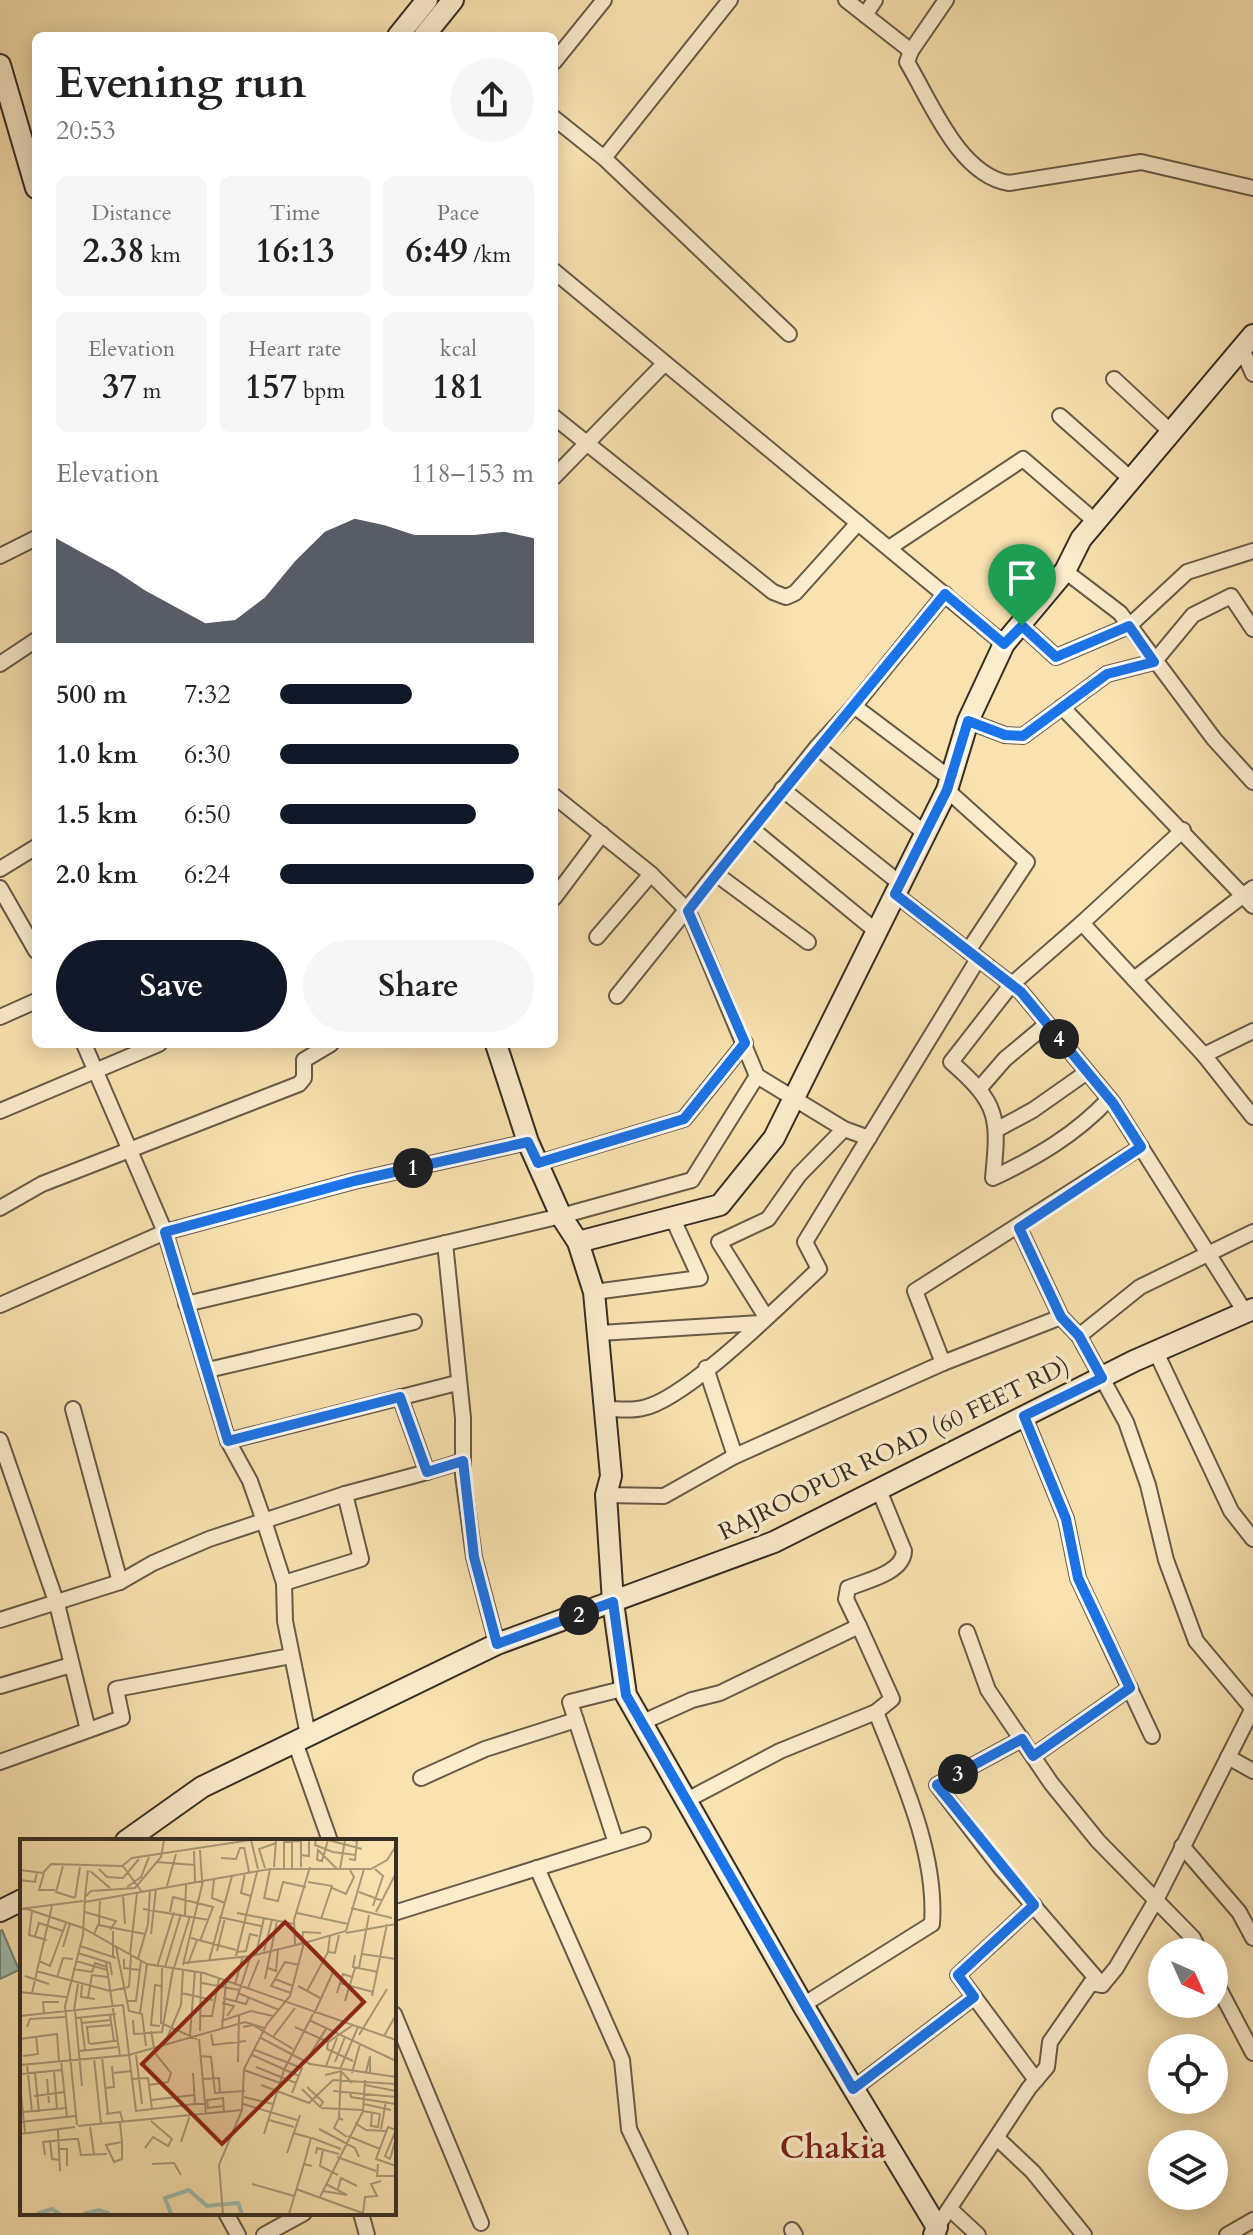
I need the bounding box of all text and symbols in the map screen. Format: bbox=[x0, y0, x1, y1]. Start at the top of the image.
text: Evening run bbox=[56, 53, 306, 113]
button: share bbox=[450, 58, 534, 142]
text: 20:53 bbox=[56, 113, 116, 148]
text: Distance bbox=[91, 198, 172, 228]
text: Time bbox=[270, 198, 320, 228]
text: Pace bbox=[437, 198, 480, 228]
text: 2.38 bbox=[82, 228, 145, 274]
text: 16:13 bbox=[255, 228, 335, 274]
text: 6:49 bbox=[406, 228, 468, 274]
text: km bbox=[145, 240, 181, 270]
text: /km bbox=[468, 240, 511, 270]
text: Elevation bbox=[88, 334, 175, 364]
text: Heart rate bbox=[248, 334, 342, 364]
text: kcal bbox=[440, 334, 477, 364]
text: 37 bbox=[102, 364, 137, 410]
text: 157 bbox=[245, 364, 297, 410]
text: 181 bbox=[432, 364, 484, 410]
text: m bbox=[137, 376, 161, 406]
text: bpm bbox=[297, 376, 345, 406]
text: Elevation bbox=[56, 456, 159, 491]
text: 118–153 m bbox=[411, 456, 534, 491]
pin bbox=[988, 544, 1056, 626]
icon: arrive bbox=[1000, 556, 1044, 600]
text: 500 m bbox=[56, 677, 127, 712]
text: 7:32 bbox=[184, 677, 231, 712]
text: 1.0 km bbox=[56, 737, 137, 772]
text: 6:30 bbox=[184, 737, 231, 772]
text: 1.5 km bbox=[56, 797, 137, 832]
text: 6:50 bbox=[184, 797, 231, 832]
text: 2.0 km bbox=[56, 857, 137, 892]
text: 6:24 bbox=[184, 857, 231, 892]
button: Save bbox=[56, 940, 287, 1032]
button: Share bbox=[303, 940, 534, 1032]
pin: 4 bbox=[1039, 1019, 1079, 1059]
text: 4 bbox=[1053, 1024, 1065, 1054]
pin: 1 bbox=[393, 1148, 433, 1188]
text: 1 bbox=[407, 1153, 419, 1183]
street label: RAJROOPUR ROAD (60 FEET RD) bbox=[713, 1349, 1075, 1549]
pin: 2 bbox=[559, 1595, 599, 1635]
text: 2 bbox=[573, 1600, 585, 1630]
pin: 3 bbox=[938, 1754, 978, 1794]
text: 3 bbox=[952, 1759, 964, 1789]
inset map bbox=[20, 1839, 396, 2215]
north arrow bbox=[1148, 1938, 1228, 2018]
map controls bbox=[1148, 1938, 1228, 2210]
button: locate bbox=[1148, 2034, 1228, 2114]
district label: Chakia bbox=[780, 2126, 886, 2170]
button: layers bbox=[1148, 2130, 1228, 2210]

